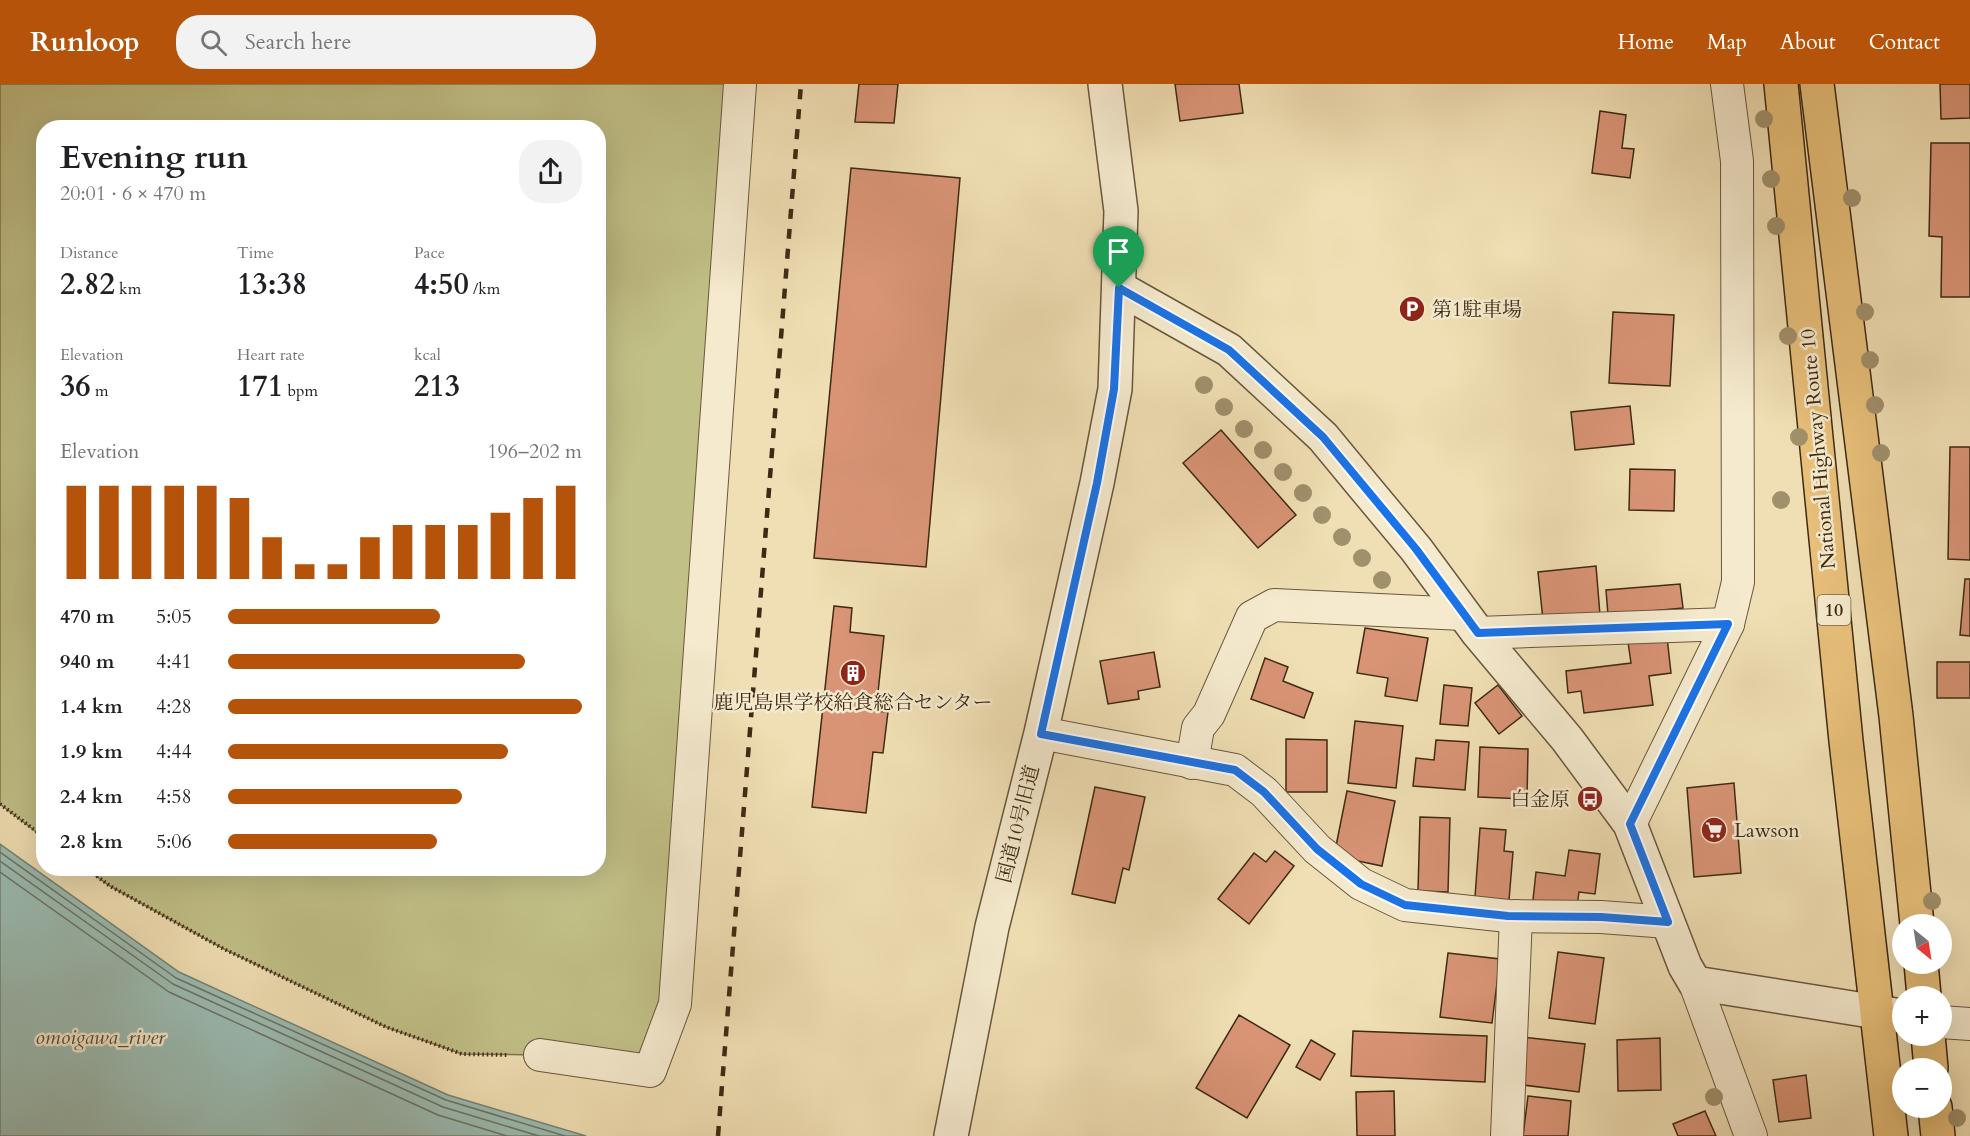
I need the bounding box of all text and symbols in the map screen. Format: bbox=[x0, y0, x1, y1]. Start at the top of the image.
search box bbox=[176, 15, 596, 69]
text: Runloop bbox=[30, 23, 140, 61]
icon: search bbox=[197, 26, 230, 59]
text: Search here bbox=[245, 27, 351, 57]
text: Home bbox=[1618, 28, 1674, 57]
text: Map bbox=[1707, 28, 1747, 57]
text: About bbox=[1780, 28, 1836, 57]
text: Contact bbox=[1869, 28, 1940, 57]
text: Evening run bbox=[60, 135, 248, 180]
button: share bbox=[519, 140, 582, 203]
text: 20:01 · 6 × 470 m bbox=[60, 180, 206, 207]
pin bbox=[1093, 226, 1144, 288]
icon: arrive bbox=[1102, 235, 1135, 268]
text: Distance bbox=[60, 242, 118, 264]
text: Time bbox=[237, 242, 274, 264]
text: Pace bbox=[414, 242, 445, 264]
text: 2.82 bbox=[60, 264, 115, 305]
text: 13:38 bbox=[237, 264, 307, 305]
text: 4:50 bbox=[414, 264, 469, 305]
text: km bbox=[115, 278, 141, 300]
text: /km bbox=[469, 278, 500, 300]
parking icon: 第1駐車場 bbox=[1397, 294, 1427, 324]
place label: 第1駐車場 bbox=[1432, 296, 1522, 323]
street label: National Highway Route 10 bbox=[1794, 328, 1842, 570]
text: Elevation bbox=[60, 344, 124, 366]
text: Heart rate bbox=[237, 344, 305, 366]
text: kcal bbox=[414, 344, 441, 366]
text: 36 bbox=[60, 366, 91, 407]
text: 171 bbox=[237, 366, 283, 407]
text: 213 bbox=[414, 366, 460, 407]
text: m bbox=[91, 380, 109, 402]
text: bpm bbox=[283, 380, 318, 402]
text: Elevation bbox=[60, 438, 139, 465]
text: 196–202 m bbox=[487, 438, 582, 465]
road number: 10 bbox=[1818, 595, 1850, 625]
text: 470 m bbox=[60, 603, 115, 630]
text: 5:05 bbox=[156, 603, 192, 630]
text: 940 m bbox=[60, 648, 115, 675]
text: 4:41 bbox=[156, 648, 192, 675]
building icon: 鹿児島県学校給食総合センター bbox=[838, 658, 868, 688]
place label: 鹿児島県学校給食総合センター bbox=[713, 689, 993, 716]
text: 1.4 km bbox=[60, 693, 123, 720]
text: 4:28 bbox=[156, 693, 192, 720]
text: 1.9 km bbox=[60, 738, 123, 765]
text: 4:44 bbox=[156, 738, 192, 765]
street label: 国道10号旧道 bbox=[990, 762, 1046, 886]
text: 2.4 km bbox=[60, 783, 123, 810]
text: 4:58 bbox=[156, 783, 192, 810]
bus stop icon: 白金原 bbox=[1575, 784, 1605, 814]
place label: 白金原 bbox=[1510, 786, 1570, 813]
supermarket icon: Lawson bbox=[1699, 815, 1729, 845]
place label: Lawson bbox=[1734, 817, 1800, 844]
text: 2.8 km bbox=[60, 828, 123, 855]
text: 5:06 bbox=[156, 828, 192, 855]
north arrow bbox=[1892, 914, 1952, 974]
map controls bbox=[1892, 914, 1952, 1118]
button: + bbox=[1892, 986, 1952, 1046]
water label: omoigawa_river bbox=[35, 1023, 166, 1052]
button: − bbox=[1892, 1058, 1952, 1118]

